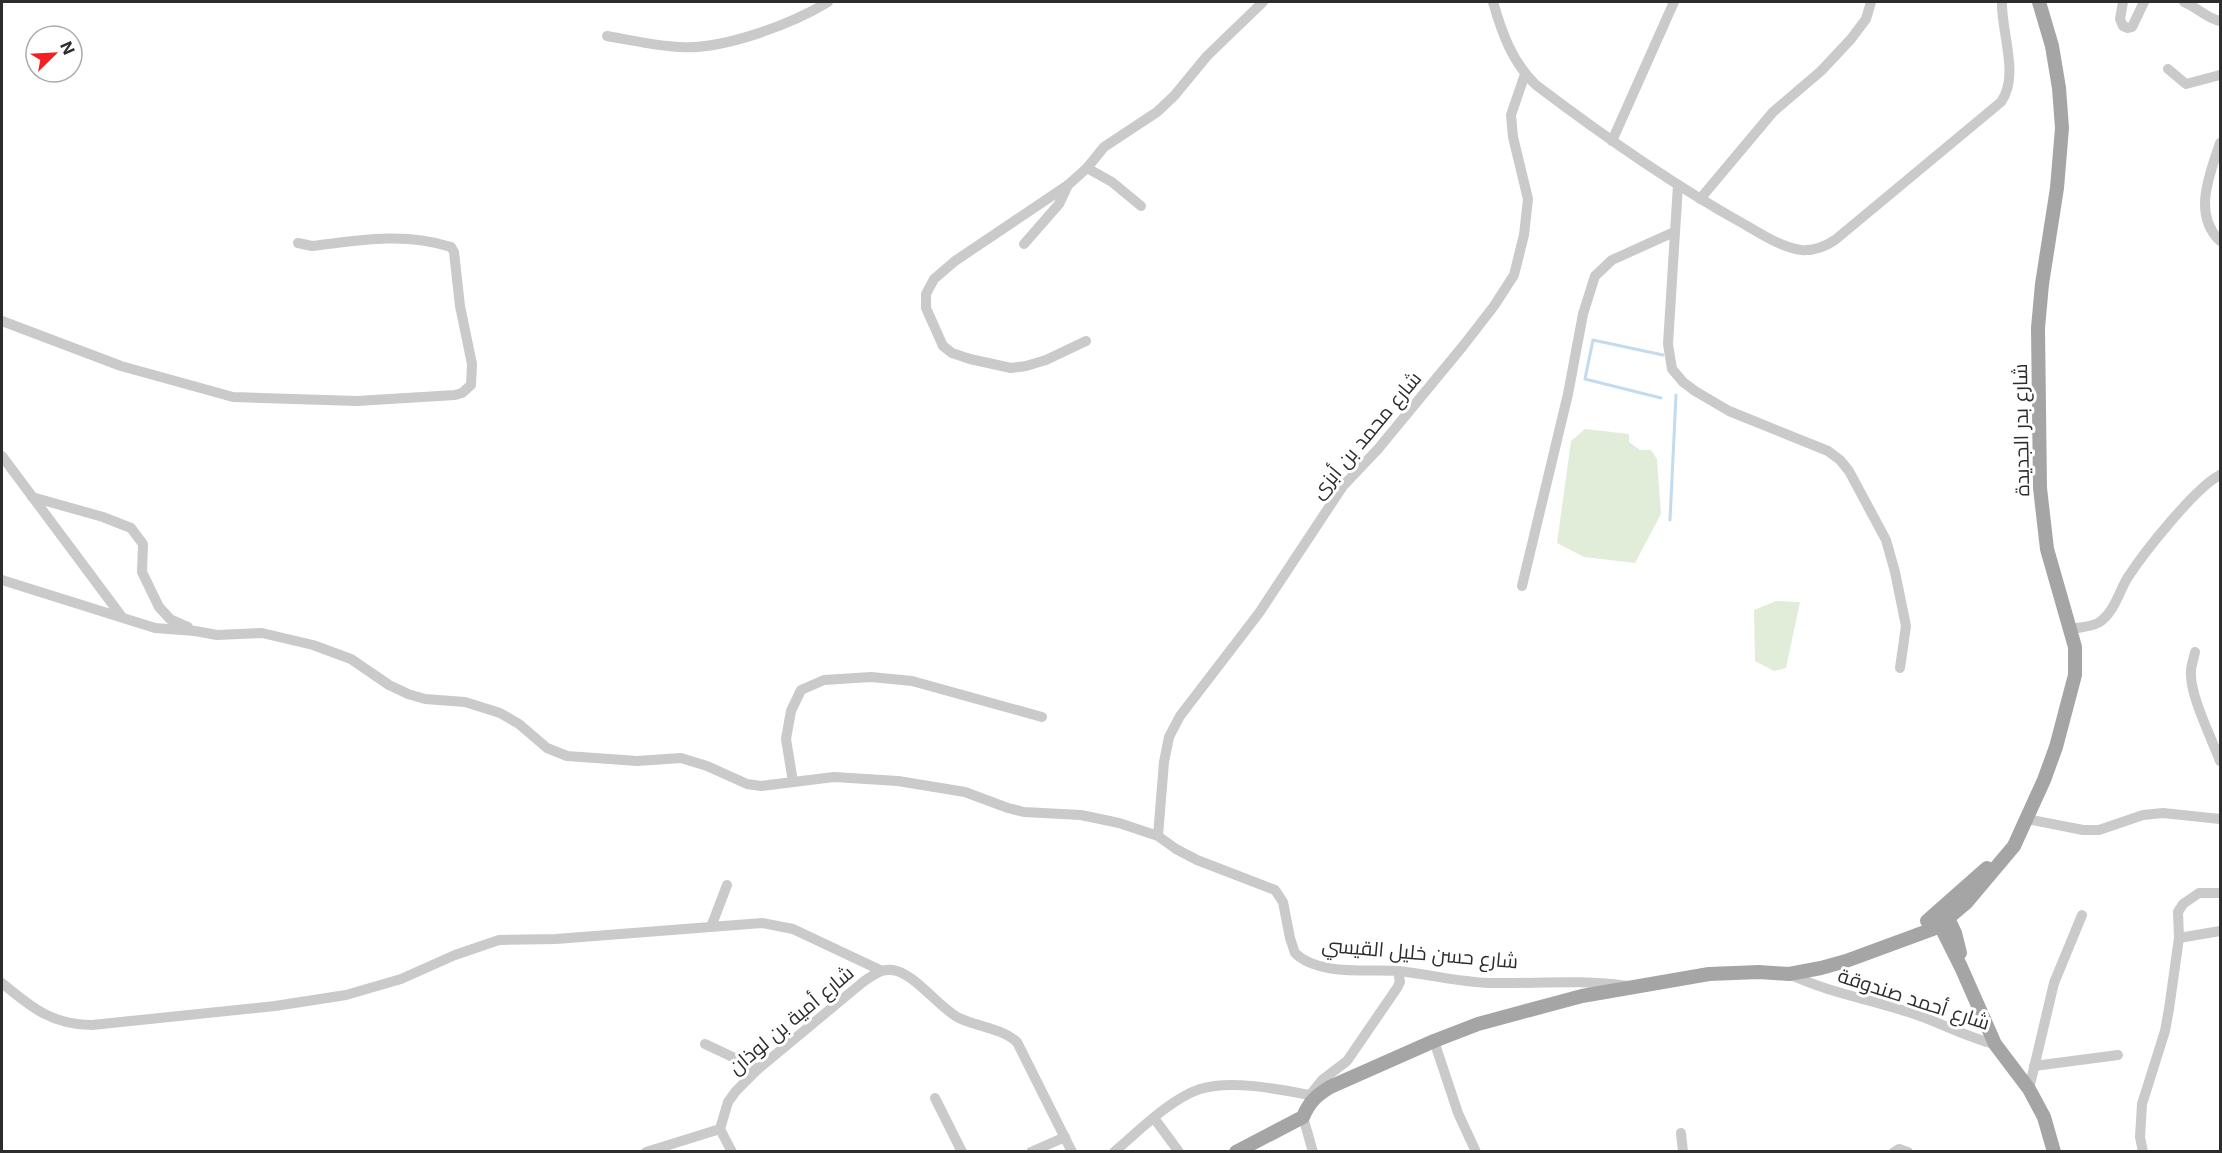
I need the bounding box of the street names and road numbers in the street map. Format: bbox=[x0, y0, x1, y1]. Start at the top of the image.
street label: شارع بدر الجديدة bbox=[2008, 363, 2036, 497]
street label: شارع محمد بن أبزى bbox=[1306, 367, 1428, 505]
street label: شارع حسن خليل القيسي bbox=[1321, 932, 1519, 977]
street label: شارع أمية بن لوذان bbox=[724, 961, 860, 1081]
street label: شارع أحمد صندوقة bbox=[1834, 963, 1993, 1037]

